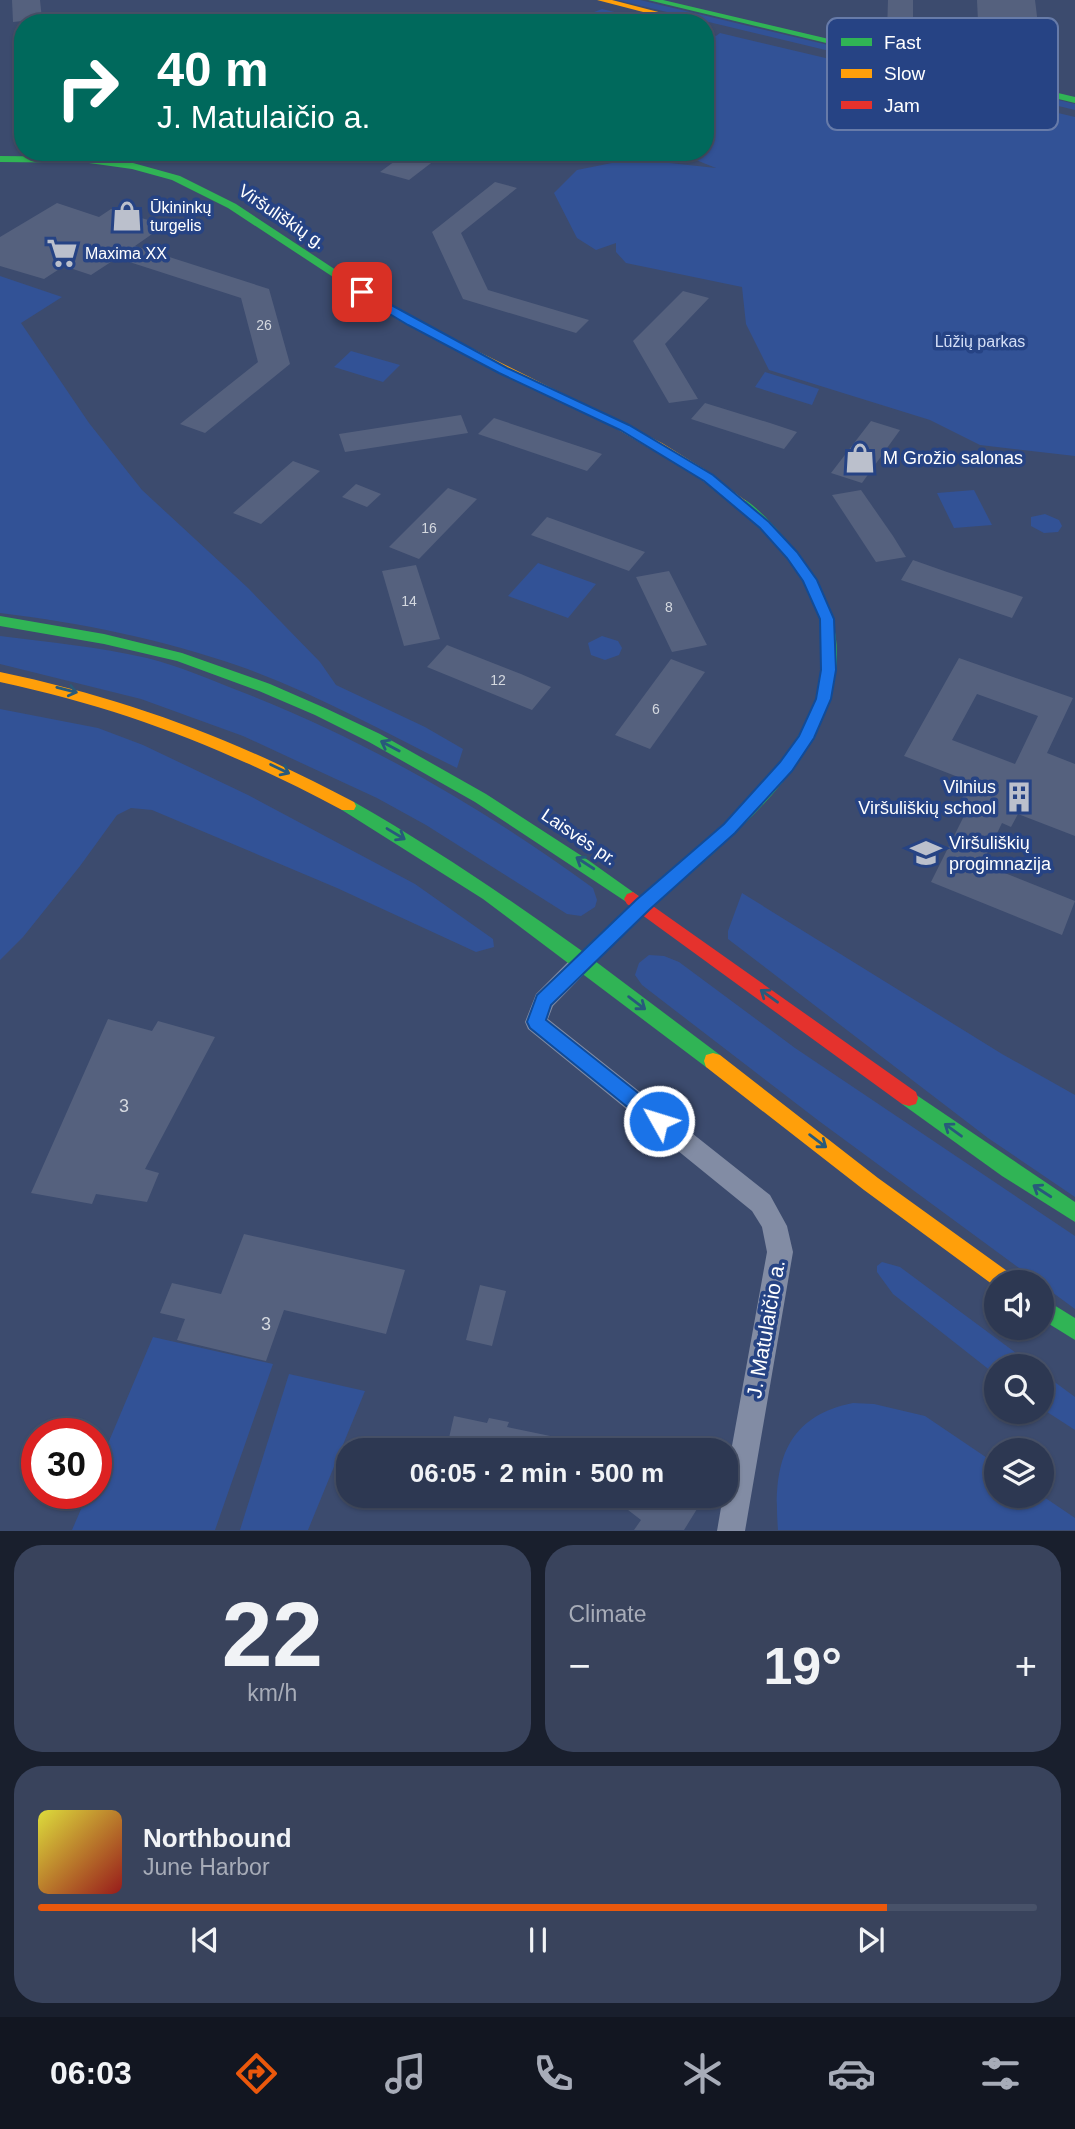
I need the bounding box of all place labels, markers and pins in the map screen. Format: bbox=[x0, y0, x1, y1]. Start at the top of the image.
shop icon: Ūkininkų turgelis bbox=[110, 199, 144, 233]
place label: Ūkininkų turgelis bbox=[150, 199, 211, 234]
supermarket icon: Maxima XX bbox=[45, 236, 79, 270]
place label: Maxima XX bbox=[85, 245, 167, 262]
pin bbox=[332, 262, 392, 322]
shop icon: M Grožio salonas bbox=[843, 441, 877, 475]
place label: M Grožio salonas bbox=[883, 448, 1023, 468]
place label: Vilnius Viršuliškių school bbox=[858, 777, 996, 818]
building icon: Vilnius Viršuliškių school bbox=[1002, 780, 1036, 814]
place label: Viršuliškių progimnazija bbox=[949, 833, 1052, 874]
school or university icon: Viršuliškių progimnazija bbox=[909, 836, 943, 870]

